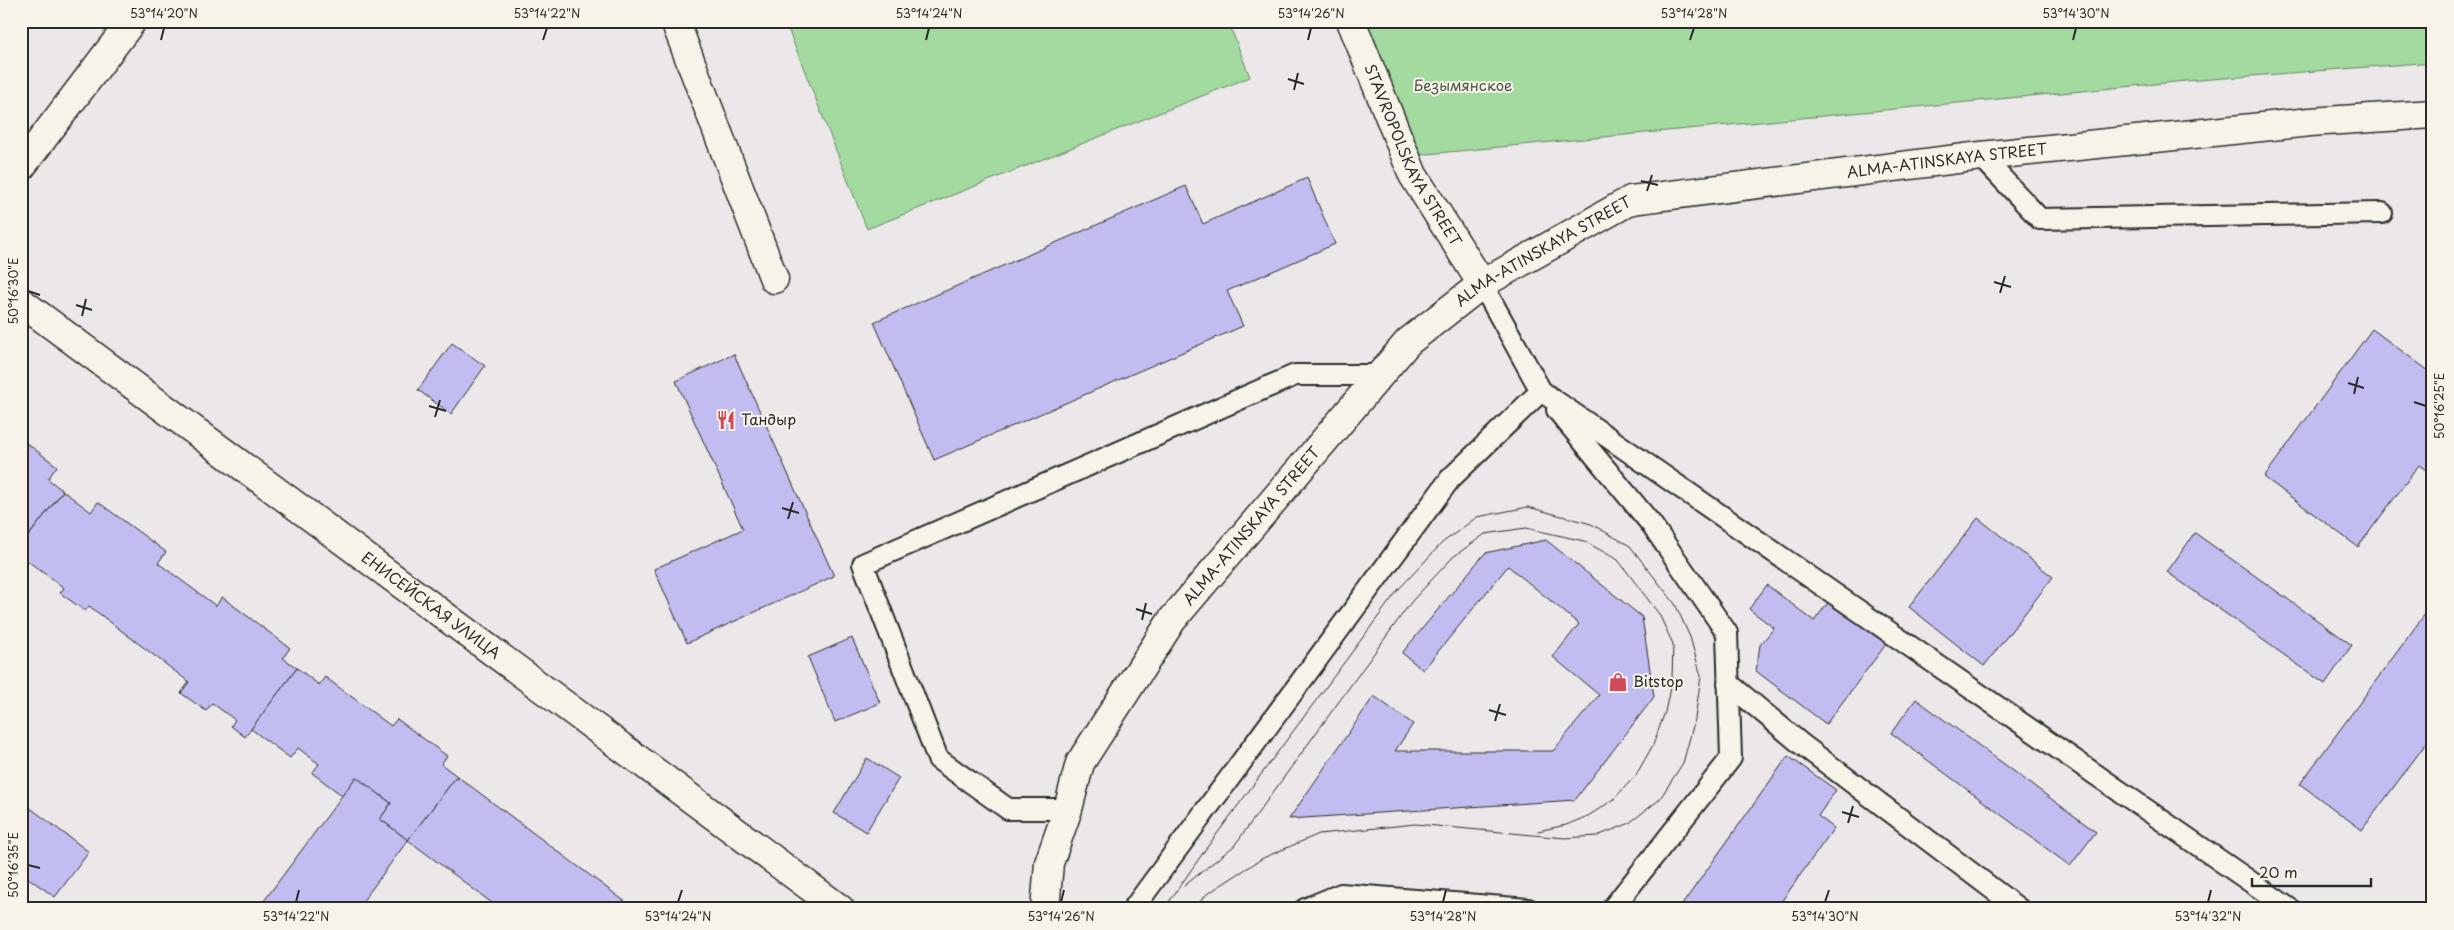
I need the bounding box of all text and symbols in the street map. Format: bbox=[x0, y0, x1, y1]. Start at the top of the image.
text: 53°14'20"N bbox=[130, 4, 198, 22]
text: 53°14'22"N bbox=[514, 4, 580, 22]
text: 53°14'24"N bbox=[896, 4, 962, 22]
text: 53°14'26"N bbox=[1277, 4, 1345, 22]
text: 53°14'28"N bbox=[1661, 4, 1727, 22]
text: 53°14'30"N bbox=[2042, 4, 2110, 22]
street label: STAVROPOLSKAYA STREET bbox=[1359, 60, 1469, 251]
park label: Безымянское bbox=[1414, 73, 1512, 96]
street label: ALMA-ATINSKAYA STREET bbox=[1845, 136, 2049, 183]
street label: ALMA-ATINSKAYA STREET bbox=[1449, 189, 1636, 311]
text: 50°16'30"E bbox=[4, 257, 22, 325]
text: 50°16'25"E bbox=[2430, 373, 2448, 439]
place label: Тандыр bbox=[741, 407, 796, 430]
restaurant icon: Тандыр bbox=[715, 409, 737, 431]
street label: ALMA-ATINSKAYA STREET bbox=[1177, 441, 1325, 609]
street label: ЕНИСЕЙСКАЯ УЛИЦА bbox=[357, 545, 506, 664]
place label: Bitstop bbox=[1633, 669, 1684, 692]
shop icon: Bitstop bbox=[1607, 671, 1629, 693]
text: 50°16'35"E bbox=[4, 832, 22, 898]
scale bar bbox=[2252, 855, 2370, 887]
text: 20 m bbox=[2259, 860, 2298, 883]
text: 53°14'22"N bbox=[263, 907, 329, 925]
text: 53°14'24"N bbox=[645, 907, 711, 925]
text: 53°14'26"N bbox=[1027, 907, 1095, 925]
text: 53°14'28"N bbox=[1410, 907, 1476, 925]
text: 53°14'30"N bbox=[1791, 907, 1859, 925]
text: 53°14'32"N bbox=[2175, 907, 2241, 925]

